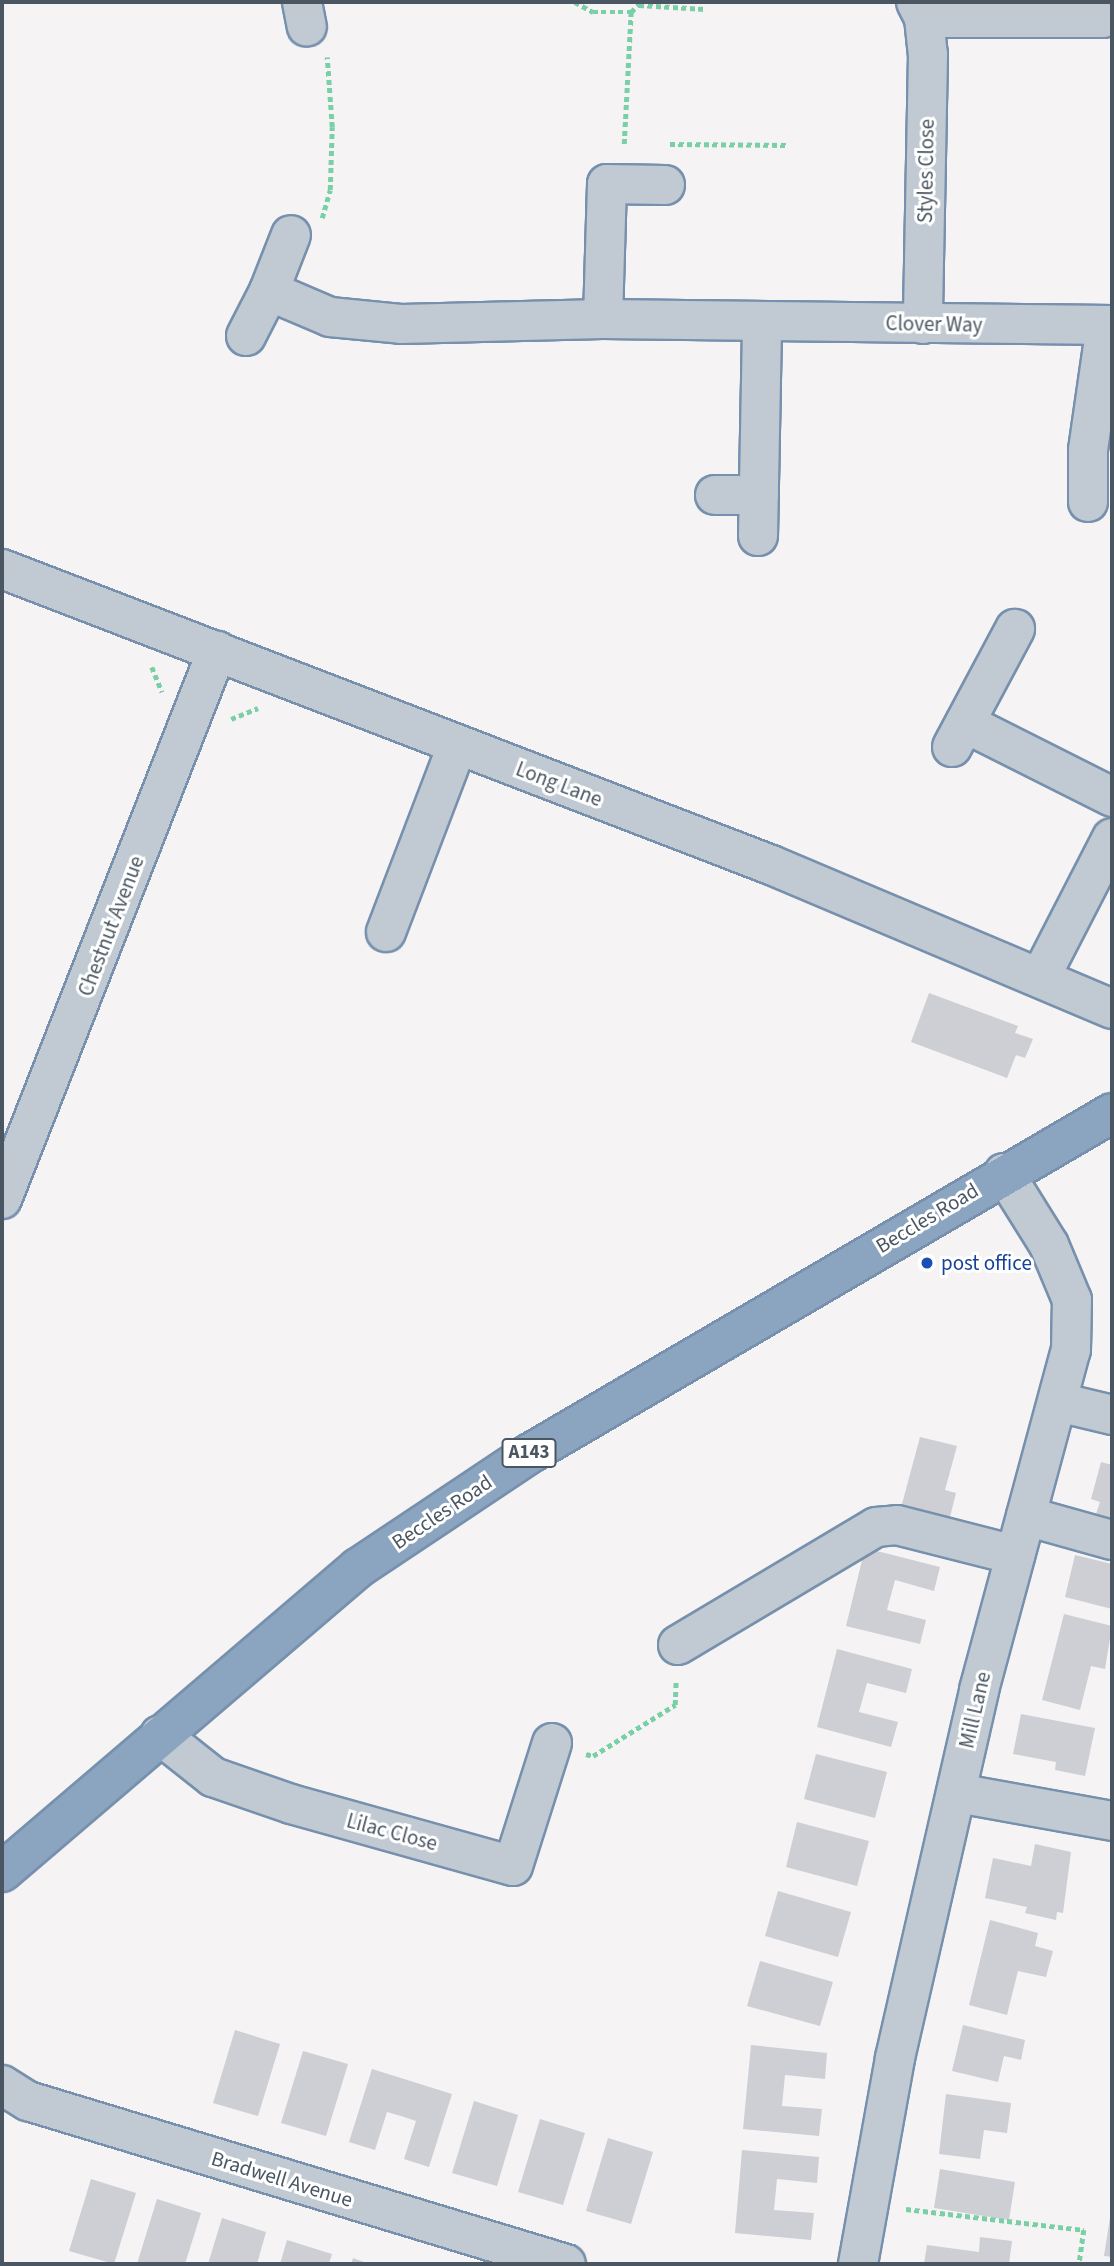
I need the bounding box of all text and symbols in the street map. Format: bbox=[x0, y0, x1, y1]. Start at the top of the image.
street label: Styles Close bbox=[912, 119, 940, 223]
street label: Clover Way bbox=[885, 311, 983, 337]
street label: Long Lane bbox=[512, 756, 606, 812]
street label: Chestnut Avenue bbox=[73, 852, 149, 1000]
street label: Beccles Road bbox=[871, 1178, 983, 1258]
place label: post office bbox=[941, 1250, 1032, 1276]
marker: post office bbox=[919, 1255, 935, 1271]
road number: A143 bbox=[501, 1438, 557, 1469]
street label: Beccles Road bbox=[387, 1469, 497, 1555]
street label: Mill Lane bbox=[954, 1669, 996, 1751]
street label: Lilac Close bbox=[344, 1808, 440, 1856]
street label: Bradwell Avenue bbox=[208, 2146, 356, 2212]

